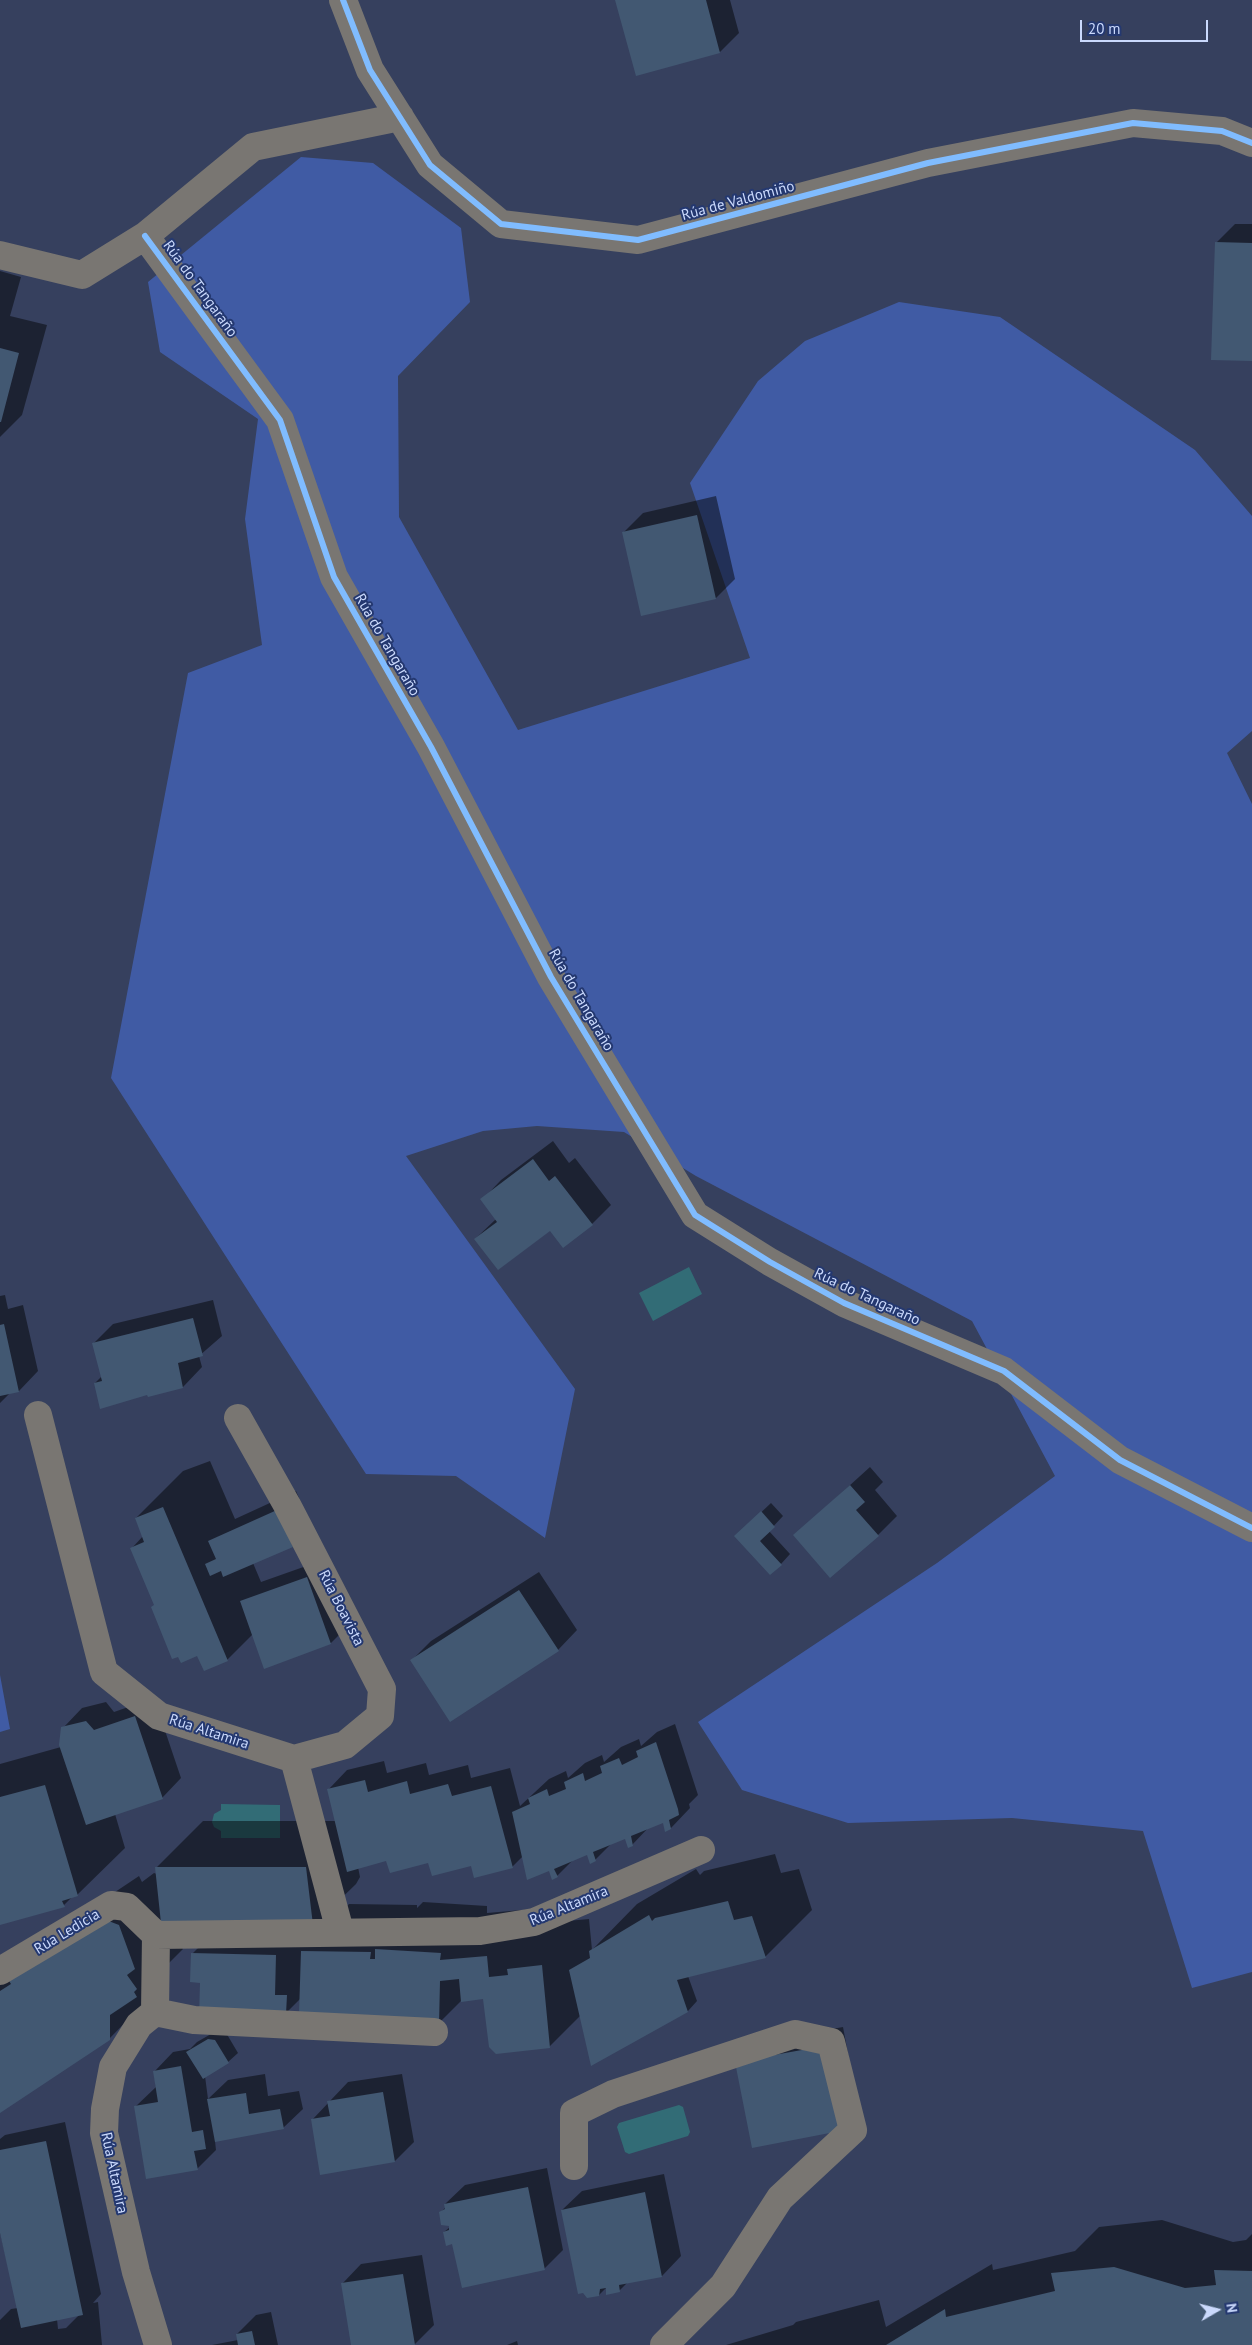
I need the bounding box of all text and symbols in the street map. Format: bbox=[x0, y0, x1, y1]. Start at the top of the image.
scale bar bbox=[1082, 10, 1210, 42]
text: 20 m bbox=[1088, 19, 1121, 38]
street label: Rúa de Valdomiño bbox=[680, 177, 796, 225]
street label: Rúa do Tangaraño bbox=[159, 237, 241, 341]
street label: Rúa do Tangaraño bbox=[350, 591, 424, 699]
street label: Rúa do Tangaraño bbox=[544, 946, 618, 1054]
street label: Rúa do Tangaraño bbox=[811, 1265, 923, 1329]
street label: Rúa Boavista bbox=[314, 1567, 368, 1649]
street label: Rúa Altamira bbox=[167, 1711, 251, 1753]
street label: Rúa Altamira bbox=[527, 1882, 611, 1930]
street label: Rúa Ledicia bbox=[31, 1905, 103, 1959]
street label: Rúa Altamira bbox=[97, 2131, 131, 2215]
north arrow bbox=[1192, 2285, 1242, 2335]
text: N bbox=[1222, 2302, 1241, 2314]

